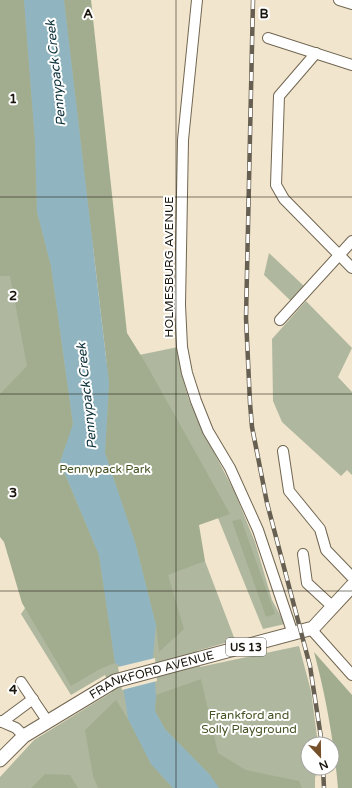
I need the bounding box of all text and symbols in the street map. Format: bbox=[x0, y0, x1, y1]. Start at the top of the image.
text: A bbox=[83, 6, 93, 22]
text: B bbox=[259, 6, 269, 22]
water label: Pennypack Creek bbox=[42, 18, 70, 127]
text: 1 bbox=[9, 91, 17, 107]
street label: HOLMESBURG AVENUE bbox=[162, 196, 176, 338]
text: 2 bbox=[9, 288, 17, 304]
water label: Pennypack Creek bbox=[73, 341, 101, 450]
park label: Pennypack Park bbox=[59, 462, 151, 476]
text: 3 bbox=[9, 485, 17, 501]
road number: US 13 bbox=[226, 638, 266, 656]
street label: FRANKFORD AVENUE bbox=[87, 648, 216, 702]
text: 4 bbox=[9, 682, 18, 698]
park label: Frankford and Solly Playground bbox=[201, 708, 297, 736]
north arrow bbox=[300, 736, 340, 776]
text: N bbox=[317, 757, 330, 772]

